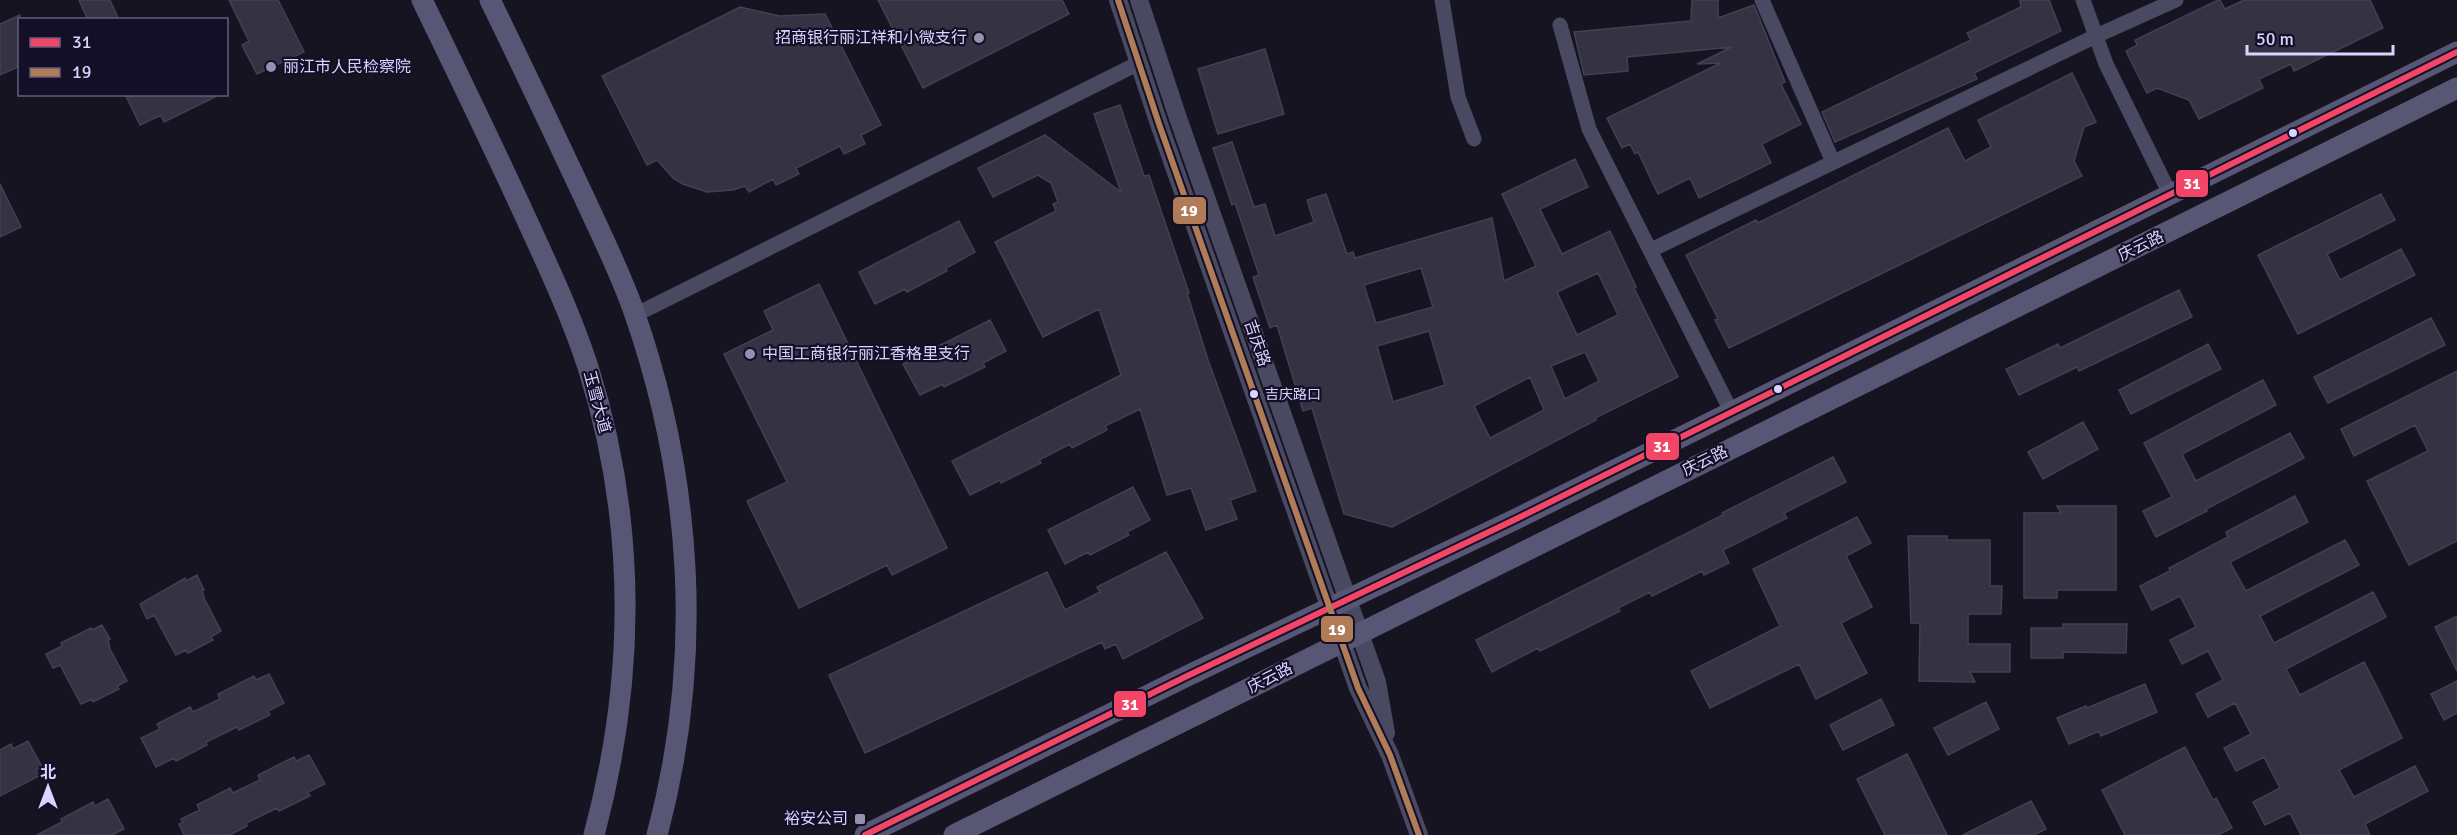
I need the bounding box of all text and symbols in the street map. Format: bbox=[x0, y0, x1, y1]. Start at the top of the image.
legend bbox=[18, 18, 228, 96]
scale bar bbox=[2247, 18, 2392, 56]
place label: 招商银行丽江祥和小微支行 bbox=[775, 28, 967, 48]
text: 50 m bbox=[2256, 28, 2294, 50]
text: 31 bbox=[72, 31, 91, 53]
marker: 招商银行丽江祥和小微支行 bbox=[972, 31, 986, 45]
place label: 丽江市人民检察院 bbox=[283, 57, 411, 77]
marker: 丽江市人民检察院 bbox=[264, 60, 278, 74]
text: 19 bbox=[72, 61, 91, 83]
unlabelled marker bbox=[2287, 127, 2299, 139]
line badge: 31 bbox=[2175, 169, 2209, 198]
text: 31 bbox=[2183, 174, 2201, 194]
line badge: 19 bbox=[1172, 196, 1207, 225]
text: 19 bbox=[1180, 201, 1198, 221]
street label: 庆云路 bbox=[2115, 226, 2167, 266]
street label: 吉庆路 bbox=[1240, 317, 1274, 369]
place label: 中国工商银行丽江香格里支行 bbox=[762, 344, 970, 364]
marker: 中国工商银行丽江香格里支行 bbox=[743, 347, 757, 361]
street label: 玉雪大道 bbox=[579, 368, 615, 436]
unlabelled marker bbox=[1772, 383, 1784, 395]
place label: 吉庆路口 bbox=[1265, 386, 1321, 403]
marker: 吉庆路口 bbox=[1248, 388, 1260, 400]
line badge: 31 bbox=[1645, 432, 1680, 461]
text: 31 bbox=[1653, 437, 1671, 457]
street label: 庆云路 bbox=[1679, 441, 1731, 481]
line badge: 19 bbox=[1320, 615, 1354, 643]
text: 19 bbox=[1328, 620, 1346, 640]
street label: 庆云路 bbox=[1244, 658, 1296, 698]
line badge: 31 bbox=[1113, 690, 1147, 718]
text: 31 bbox=[1121, 695, 1139, 715]
north arrow bbox=[18, 757, 78, 817]
text: 北 bbox=[40, 763, 56, 783]
place label: 裕安公司 bbox=[784, 809, 848, 829]
marker: 裕安公司 bbox=[853, 812, 867, 826]

